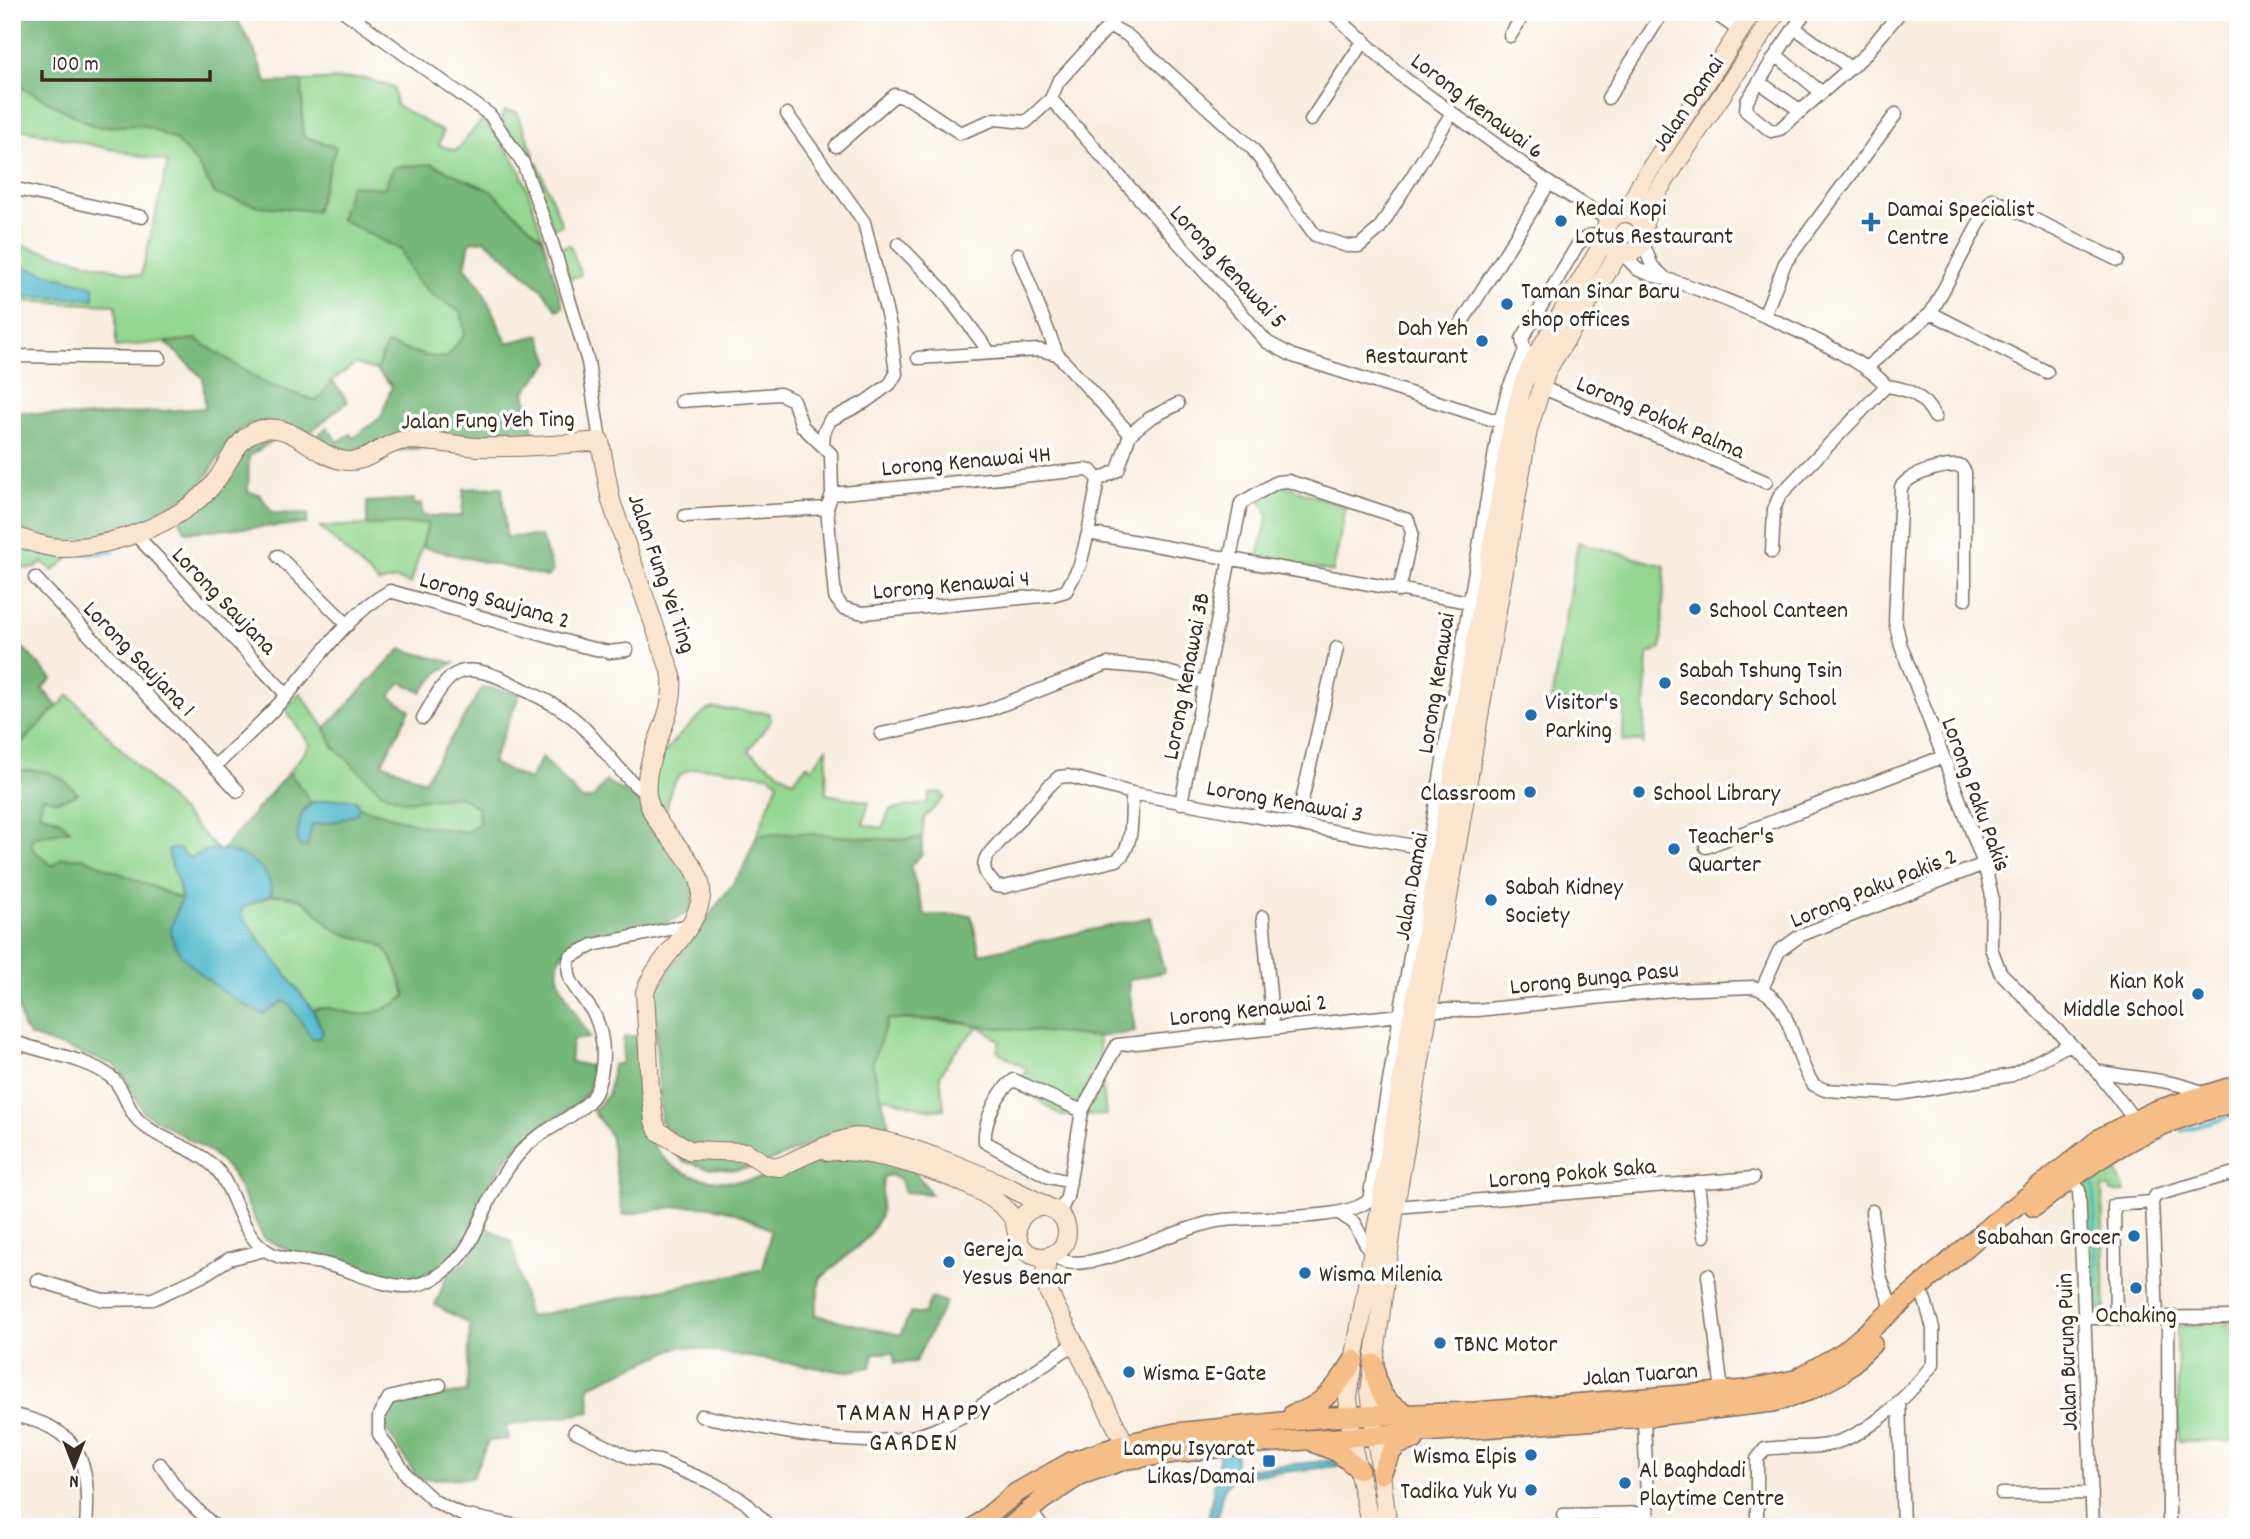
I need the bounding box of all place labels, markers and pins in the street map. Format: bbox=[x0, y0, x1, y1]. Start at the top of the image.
place label: Kedai Kopi Lotus Restaurant bbox=[1575, 193, 1733, 255]
place label: Damai Specialist Centre bbox=[1887, 194, 2035, 256]
marker: Damai Specialist Centre bbox=[1861, 212, 1881, 232]
marker: Kedai Kopi Lotus Restaurant bbox=[1553, 213, 1569, 229]
place label: Taman Sinar Baru shop offices bbox=[1521, 276, 1680, 338]
marker: Taman Sinar Baru shop offices bbox=[1499, 296, 1515, 312]
place label: Dah Yeh Restaurant bbox=[1365, 313, 1468, 375]
marker: Dah Yeh Restaurant bbox=[1474, 333, 1490, 349]
place label: School Canteen bbox=[1709, 595, 1848, 629]
marker: School Canteen bbox=[1687, 601, 1703, 617]
place label: Sabah Tshung Tsin Secondary School bbox=[1679, 655, 1842, 717]
marker: Sabah Tshung Tsin Secondary School bbox=[1657, 675, 1673, 691]
place label: Visitor's Parking bbox=[1545, 687, 1619, 749]
marker: Visitor's Parking bbox=[1523, 707, 1539, 723]
place label: Classroom bbox=[1420, 778, 1516, 812]
place label: School Library bbox=[1653, 778, 1781, 812]
marker: Classroom bbox=[1522, 784, 1538, 800]
marker: School Library bbox=[1631, 784, 1647, 800]
place label: Teacher's Quarter bbox=[1688, 821, 1774, 883]
marker: Teacher's Quarter bbox=[1666, 841, 1682, 857]
place label: Sabah Kidney Society bbox=[1505, 872, 1624, 934]
marker: Sabah Kidney Society bbox=[1483, 892, 1499, 908]
place label: Kian Kok Middle School bbox=[2063, 966, 2184, 1028]
marker: Kian Kok Middle School bbox=[2190, 986, 2206, 1002]
place label: Sabahan Grocer bbox=[1977, 1222, 2120, 1256]
marker: Sabahan Grocer bbox=[2126, 1228, 2142, 1244]
place label: Gereja Yesus Benar bbox=[963, 1234, 1072, 1296]
marker: Gereja Yesus Benar bbox=[941, 1254, 957, 1270]
place label: Wisma Milenia bbox=[1319, 1259, 1443, 1293]
marker: Wisma Milenia bbox=[1297, 1265, 1313, 1281]
marker: Ochaking bbox=[2128, 1280, 2144, 1296]
place label: Ochaking bbox=[2095, 1300, 2177, 1334]
place label: TBNC Motor bbox=[1454, 1329, 1557, 1363]
marker: TBNC Motor bbox=[1432, 1335, 1448, 1351]
place label: Wisma E-Gate bbox=[1143, 1358, 1266, 1392]
marker: Wisma E-Gate bbox=[1121, 1364, 1137, 1380]
place label: Lampu Isyarat Likas/Damai bbox=[1123, 1433, 1255, 1495]
place label: Wisma Elpis bbox=[1413, 1441, 1517, 1475]
marker: Wisma Elpis bbox=[1523, 1447, 1539, 1463]
marker: Lampu Isyarat Likas/Damai bbox=[1261, 1453, 1277, 1469]
place label: Al Baghdadi Playtime Centre bbox=[1639, 1455, 1784, 1517]
marker: Al Baghdadi Playtime Centre bbox=[1617, 1475, 1633, 1491]
place label: Tadika Yuk Yu bbox=[1400, 1476, 1517, 1510]
marker: Tadika Yuk Yu bbox=[1523, 1482, 1539, 1498]

